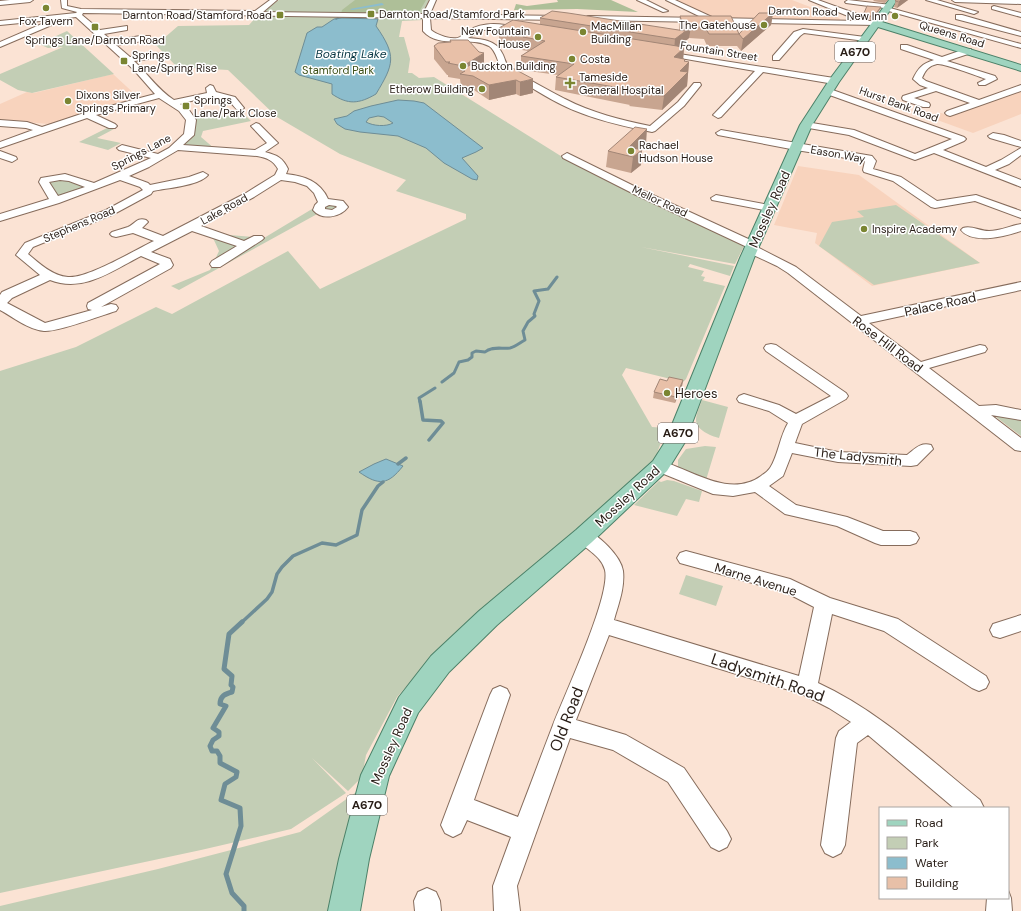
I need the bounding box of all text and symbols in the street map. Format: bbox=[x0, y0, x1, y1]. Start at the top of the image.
marker: Fox Tavern bbox=[41, 3, 51, 13]
street label: Darnton Road bbox=[768, 3, 838, 19]
place label: Darnton Road/Stamford Park bbox=[379, 7, 525, 21]
place label: Darnton Road/Stamford Road bbox=[122, 8, 272, 22]
marker: Darnton Road/Stamford Park bbox=[366, 9, 376, 19]
place label: New Inn bbox=[847, 9, 887, 23]
marker: Darnton Road/Stamford Road bbox=[275, 10, 285, 20]
marker: New Inn bbox=[890, 11, 900, 21]
place label: Fox Tavern bbox=[19, 14, 73, 28]
street label: Queens Road bbox=[918, 17, 987, 51]
place label: The Gatehouse bbox=[679, 18, 756, 32]
place label: MacMillan Building bbox=[591, 19, 642, 46]
marker: The Gatehouse bbox=[759, 20, 769, 30]
marker: Springs Lane/Darnton Road bbox=[90, 22, 100, 32]
place label: New Fountain House bbox=[461, 24, 530, 51]
marker: MacMillan Building bbox=[578, 27, 588, 37]
marker: New Fountain House bbox=[533, 32, 543, 42]
place label: Springs Lane/Darnton Road bbox=[25, 33, 165, 47]
street label: Fountain Street bbox=[679, 38, 759, 64]
road number: A670 bbox=[835, 42, 875, 62]
water label: Boating Lake bbox=[315, 46, 387, 62]
place label: Springs Lane/Spring Rise bbox=[132, 48, 217, 75]
place label: Costa bbox=[580, 52, 610, 66]
marker: Costa bbox=[567, 54, 577, 64]
marker: Springs Lane/Spring Rise bbox=[119, 56, 129, 66]
place label: Buckton Building bbox=[471, 59, 556, 73]
marker: Buckton Building bbox=[458, 61, 468, 71]
park label: Stamford Park bbox=[302, 63, 374, 77]
place label: Tameside General Hospital bbox=[579, 70, 663, 97]
marker: Tameside General Hospital bbox=[564, 77, 576, 89]
place label: Etherow Building bbox=[389, 82, 474, 96]
street label: Hurst Bank Road bbox=[857, 83, 941, 125]
marker: Etherow Building bbox=[477, 84, 487, 94]
place label: Dixons Silver Springs Primary bbox=[76, 88, 156, 115]
place label: Springs Lane/Park Close bbox=[194, 93, 277, 120]
marker: Dixons Silver Springs Primary bbox=[63, 96, 73, 106]
marker: Springs Lane/Park Close bbox=[181, 101, 191, 111]
street label: Springs Lane bbox=[109, 131, 173, 173]
place label: Rachael Hudson House bbox=[639, 138, 713, 165]
street label: Eason Way bbox=[809, 142, 867, 166]
marker: Rachael Hudson House bbox=[626, 146, 636, 156]
street label: Mossley Road bbox=[745, 168, 794, 250]
street label: Mellor Road bbox=[630, 182, 690, 220]
street label: Lake Road bbox=[198, 190, 250, 228]
street label: Stephens Road bbox=[41, 203, 117, 245]
place label: Inspire Academy bbox=[872, 222, 957, 236]
marker: Inspire Academy bbox=[859, 224, 869, 234]
street label: Palace Road bbox=[903, 289, 977, 320]
street label: Rose Hill Road bbox=[849, 312, 926, 376]
place label: Heroes bbox=[675, 385, 717, 402]
marker: Heroes bbox=[662, 388, 672, 398]
road number: A670 bbox=[658, 423, 698, 443]
street label: The Ladysmith bbox=[813, 443, 903, 470]
street label: Mossley Road bbox=[591, 462, 663, 531]
street label: Marne Avenue bbox=[713, 559, 799, 600]
street label: Ladysmith Road bbox=[708, 648, 827, 707]
street label: Old Road bbox=[545, 684, 588, 754]
street label: Mossley Road bbox=[367, 705, 416, 787]
road number: A670 bbox=[347, 795, 387, 815]
legend bbox=[879, 807, 1009, 899]
text: Road bbox=[915, 815, 943, 831]
text: Park bbox=[915, 835, 939, 851]
text: Water bbox=[915, 855, 949, 871]
text: Building bbox=[915, 875, 959, 891]

